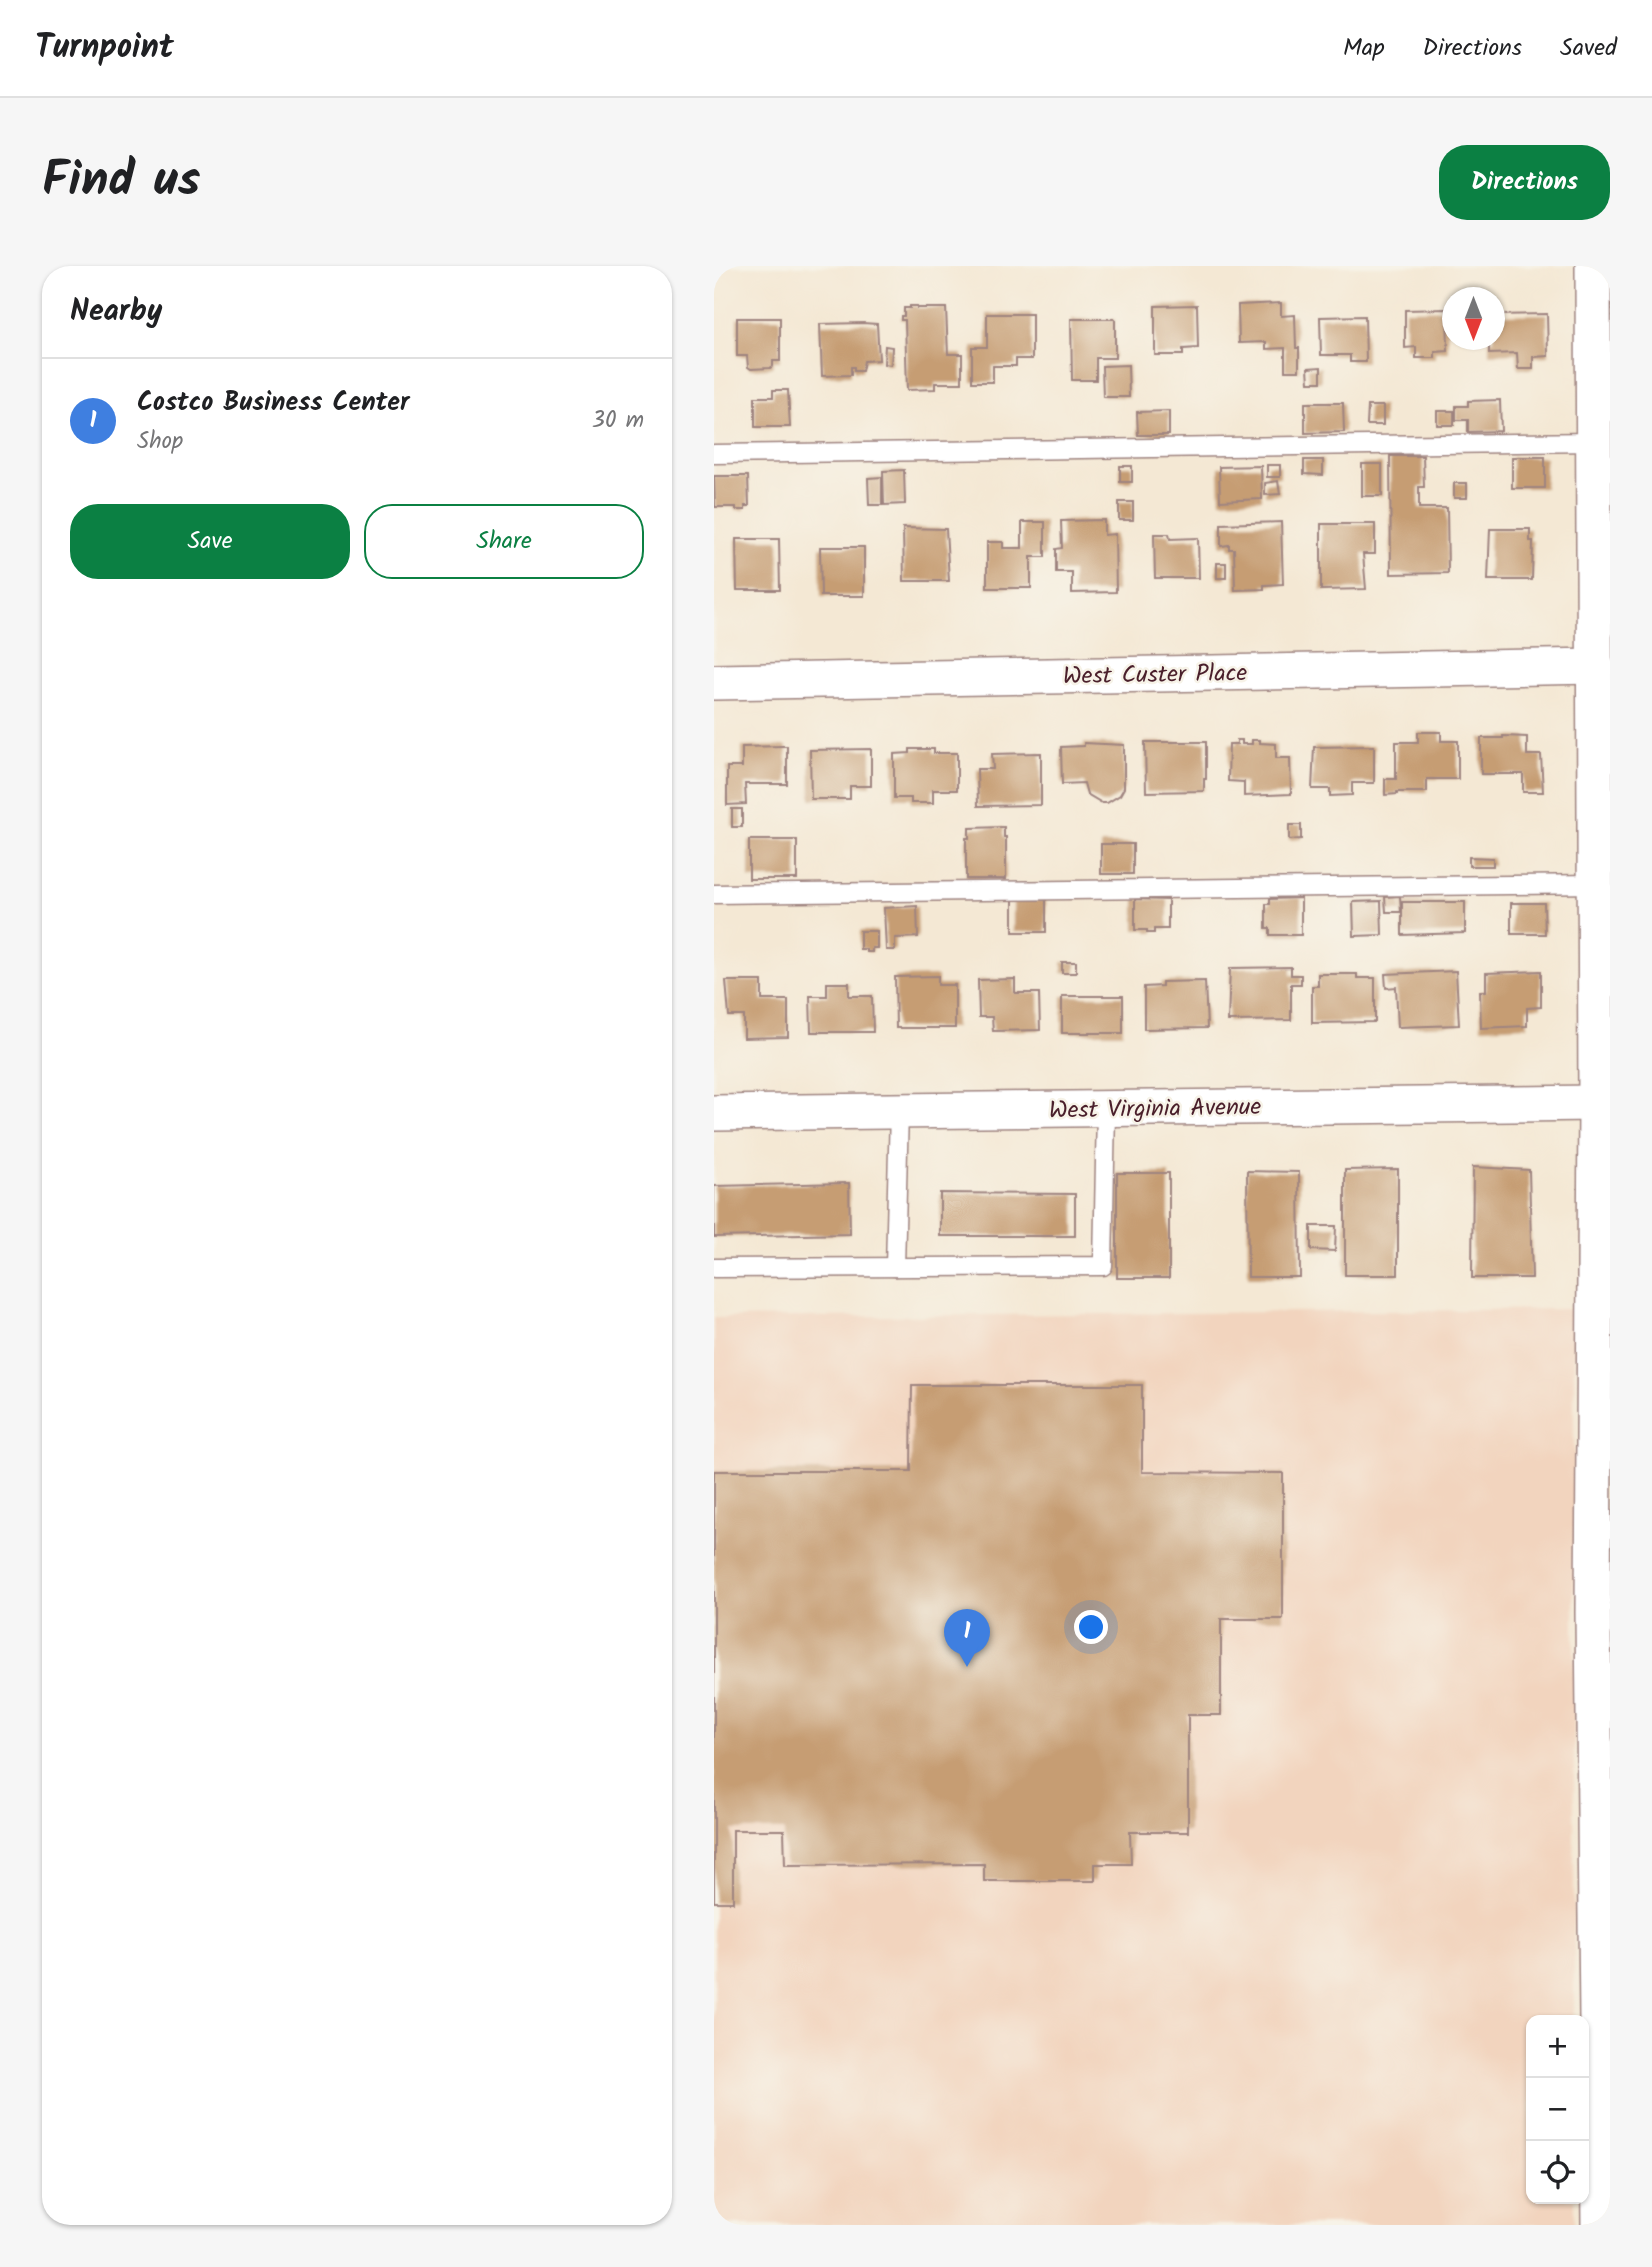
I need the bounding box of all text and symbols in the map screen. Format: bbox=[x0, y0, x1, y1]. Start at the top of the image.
text: Turnpoint bbox=[35, 22, 174, 75]
text: Map bbox=[1343, 29, 1385, 68]
text: Directions bbox=[1423, 29, 1522, 68]
text: Saved bbox=[1560, 29, 1617, 68]
text: Find us bbox=[42, 143, 200, 221]
button: Directions bbox=[1439, 145, 1610, 220]
north arrow bbox=[1442, 287, 1505, 350]
text: Nearby bbox=[70, 288, 162, 336]
text: Costco Business Center bbox=[137, 382, 409, 424]
text: 1 bbox=[90, 403, 96, 439]
text: 30 m bbox=[592, 403, 644, 439]
text: Shop bbox=[137, 424, 183, 460]
button: Save bbox=[70, 504, 350, 579]
button: Share bbox=[364, 504, 644, 579]
street label: West Custer Place bbox=[1063, 654, 1248, 697]
street label: West Virginia Avenue bbox=[1049, 1088, 1262, 1131]
pin: 1 bbox=[944, 1609, 990, 1667]
your location bbox=[1074, 1610, 1108, 1644]
map controls bbox=[1526, 2015, 1589, 2204]
button: + bbox=[1526, 2015, 1589, 2078]
button: − bbox=[1526, 2078, 1589, 2141]
button: locate bbox=[1526, 2141, 1589, 2204]

